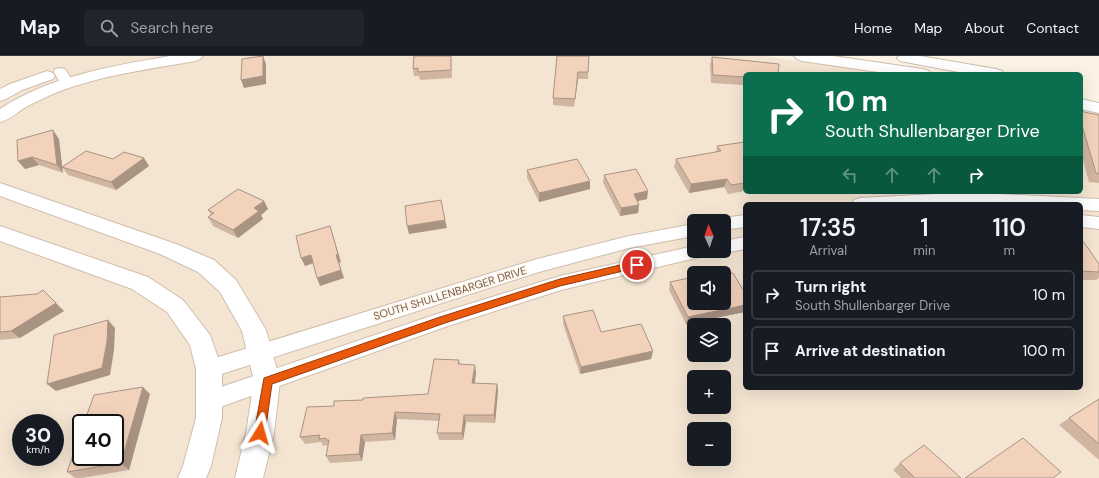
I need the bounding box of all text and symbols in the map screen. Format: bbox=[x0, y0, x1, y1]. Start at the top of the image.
search box bbox=[84, 10, 364, 46]
text: Map bbox=[20, 15, 60, 40]
icon: search bbox=[98, 17, 120, 39]
text: Search here bbox=[130, 18, 213, 38]
text: Home bbox=[854, 19, 892, 37]
text: Map bbox=[914, 19, 942, 37]
text: About bbox=[964, 19, 1004, 37]
text: Contact bbox=[1026, 19, 1079, 37]
text: 10 m bbox=[825, 83, 888, 120]
icon: right bbox=[759, 88, 811, 140]
text: South Shullenbarger Drive bbox=[825, 119, 1040, 143]
icon: left bbox=[839, 164, 861, 186]
icon: ahead bbox=[881, 164, 903, 186]
icon: ahead bbox=[923, 164, 945, 186]
icon: right bbox=[965, 164, 987, 186]
text: 17:35 bbox=[800, 212, 856, 243]
text: 1 bbox=[920, 212, 929, 243]
text: 110 bbox=[992, 212, 1026, 243]
north arrow bbox=[687, 214, 731, 258]
map controls bbox=[687, 214, 731, 466]
text: Arrival bbox=[809, 242, 847, 259]
text: min bbox=[913, 242, 935, 259]
text: m bbox=[1003, 242, 1015, 259]
pin bbox=[620, 248, 654, 282]
icon: arrive bbox=[626, 254, 648, 276]
street label: SOUTH SHULLENBARGER DRIVE bbox=[372, 263, 528, 323]
button: sound bbox=[687, 266, 731, 310]
text: Turn right bbox=[795, 277, 866, 297]
icon: right bbox=[761, 284, 783, 306]
text: 10 m bbox=[1033, 285, 1065, 305]
text: South Shullenbarger Drive bbox=[795, 297, 950, 314]
button: layers bbox=[687, 318, 731, 362]
icon: arrive bbox=[761, 340, 783, 362]
text: Arrive at destination bbox=[795, 341, 946, 361]
text: 100 m bbox=[1022, 341, 1065, 361]
button: + bbox=[687, 370, 731, 414]
position arrow bbox=[239, 412, 281, 454]
speed limit sign: 40 bbox=[72, 414, 124, 466]
text: 30 bbox=[25, 422, 51, 448]
button: − bbox=[687, 422, 731, 466]
text: km/h bbox=[26, 443, 50, 456]

